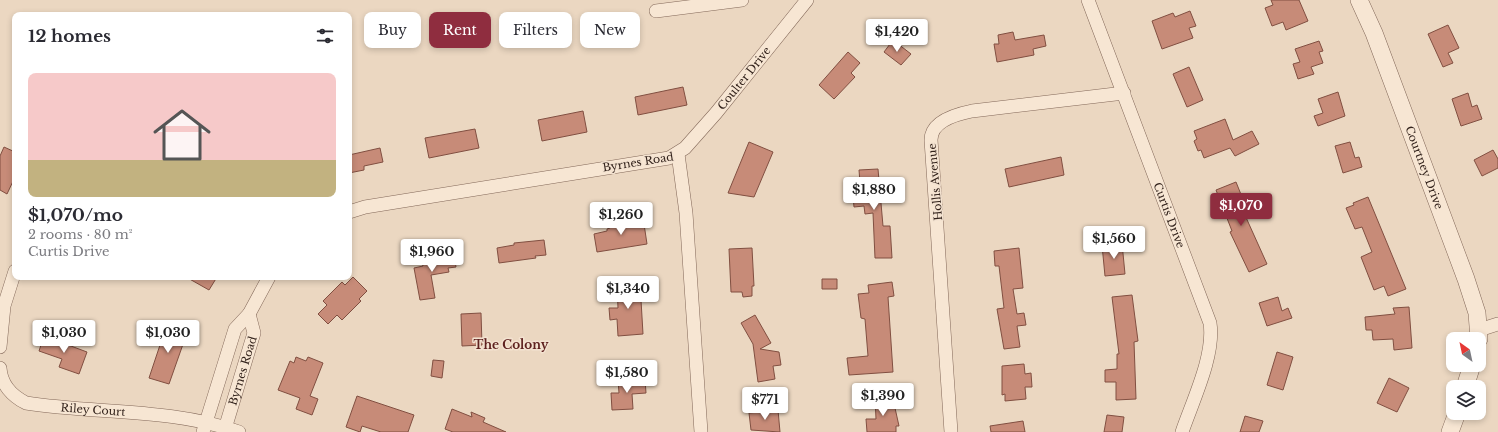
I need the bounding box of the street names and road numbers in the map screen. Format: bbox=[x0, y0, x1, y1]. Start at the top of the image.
street label: Coulter Drive bbox=[714, 44, 774, 113]
street label: Courtney Drive bbox=[1402, 124, 1446, 211]
street label: Hollis Avenue bbox=[925, 143, 945, 221]
street label: Byrnes Road bbox=[601, 149, 675, 175]
street label: Curtis Drive bbox=[1151, 180, 1188, 250]
street label: Byrnes Road bbox=[225, 334, 260, 407]
street label: Riley Court bbox=[60, 400, 127, 419]

